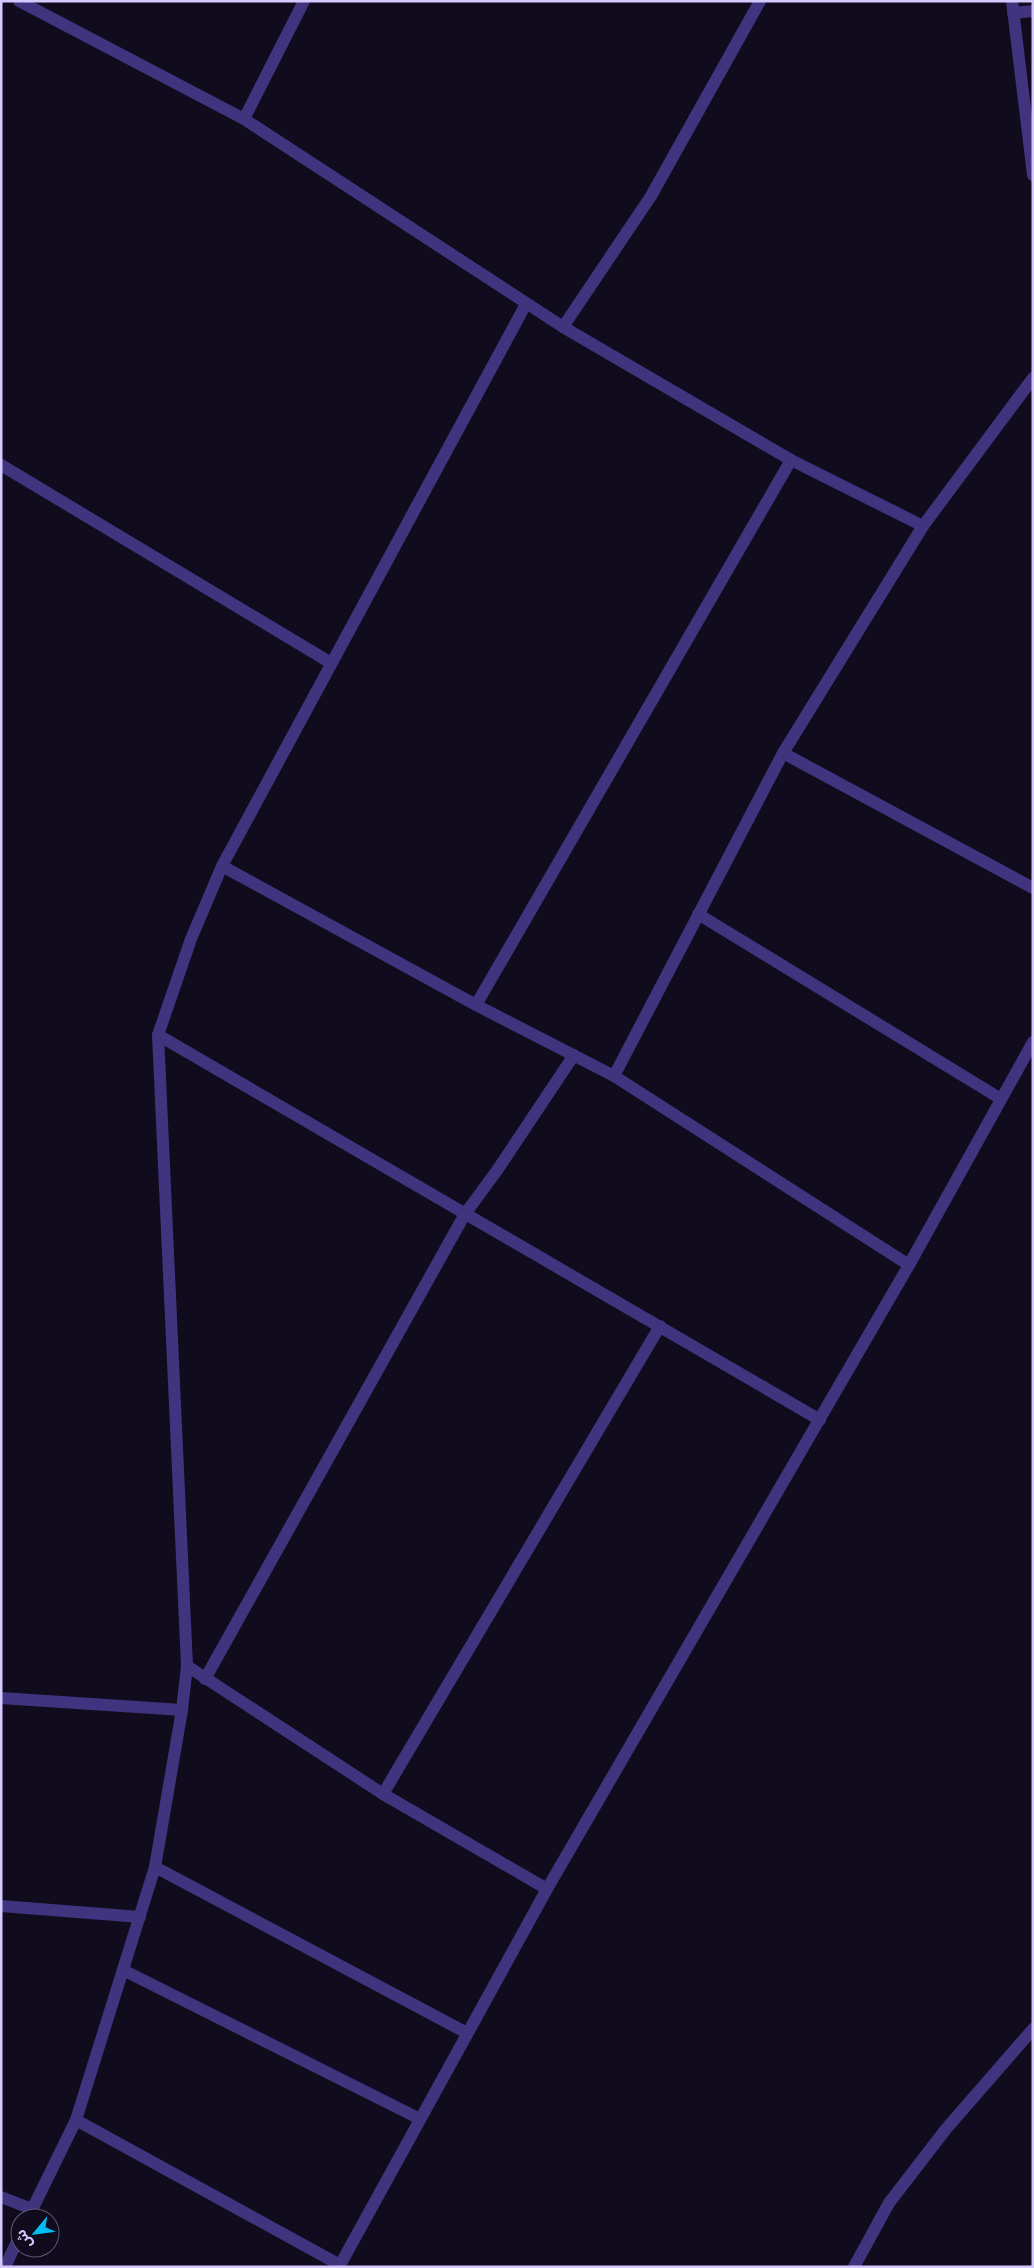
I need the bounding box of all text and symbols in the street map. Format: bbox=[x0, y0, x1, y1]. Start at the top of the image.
north arrow bbox=[10, 2208, 60, 2258]
text: ش bbox=[10, 2227, 36, 2253]

